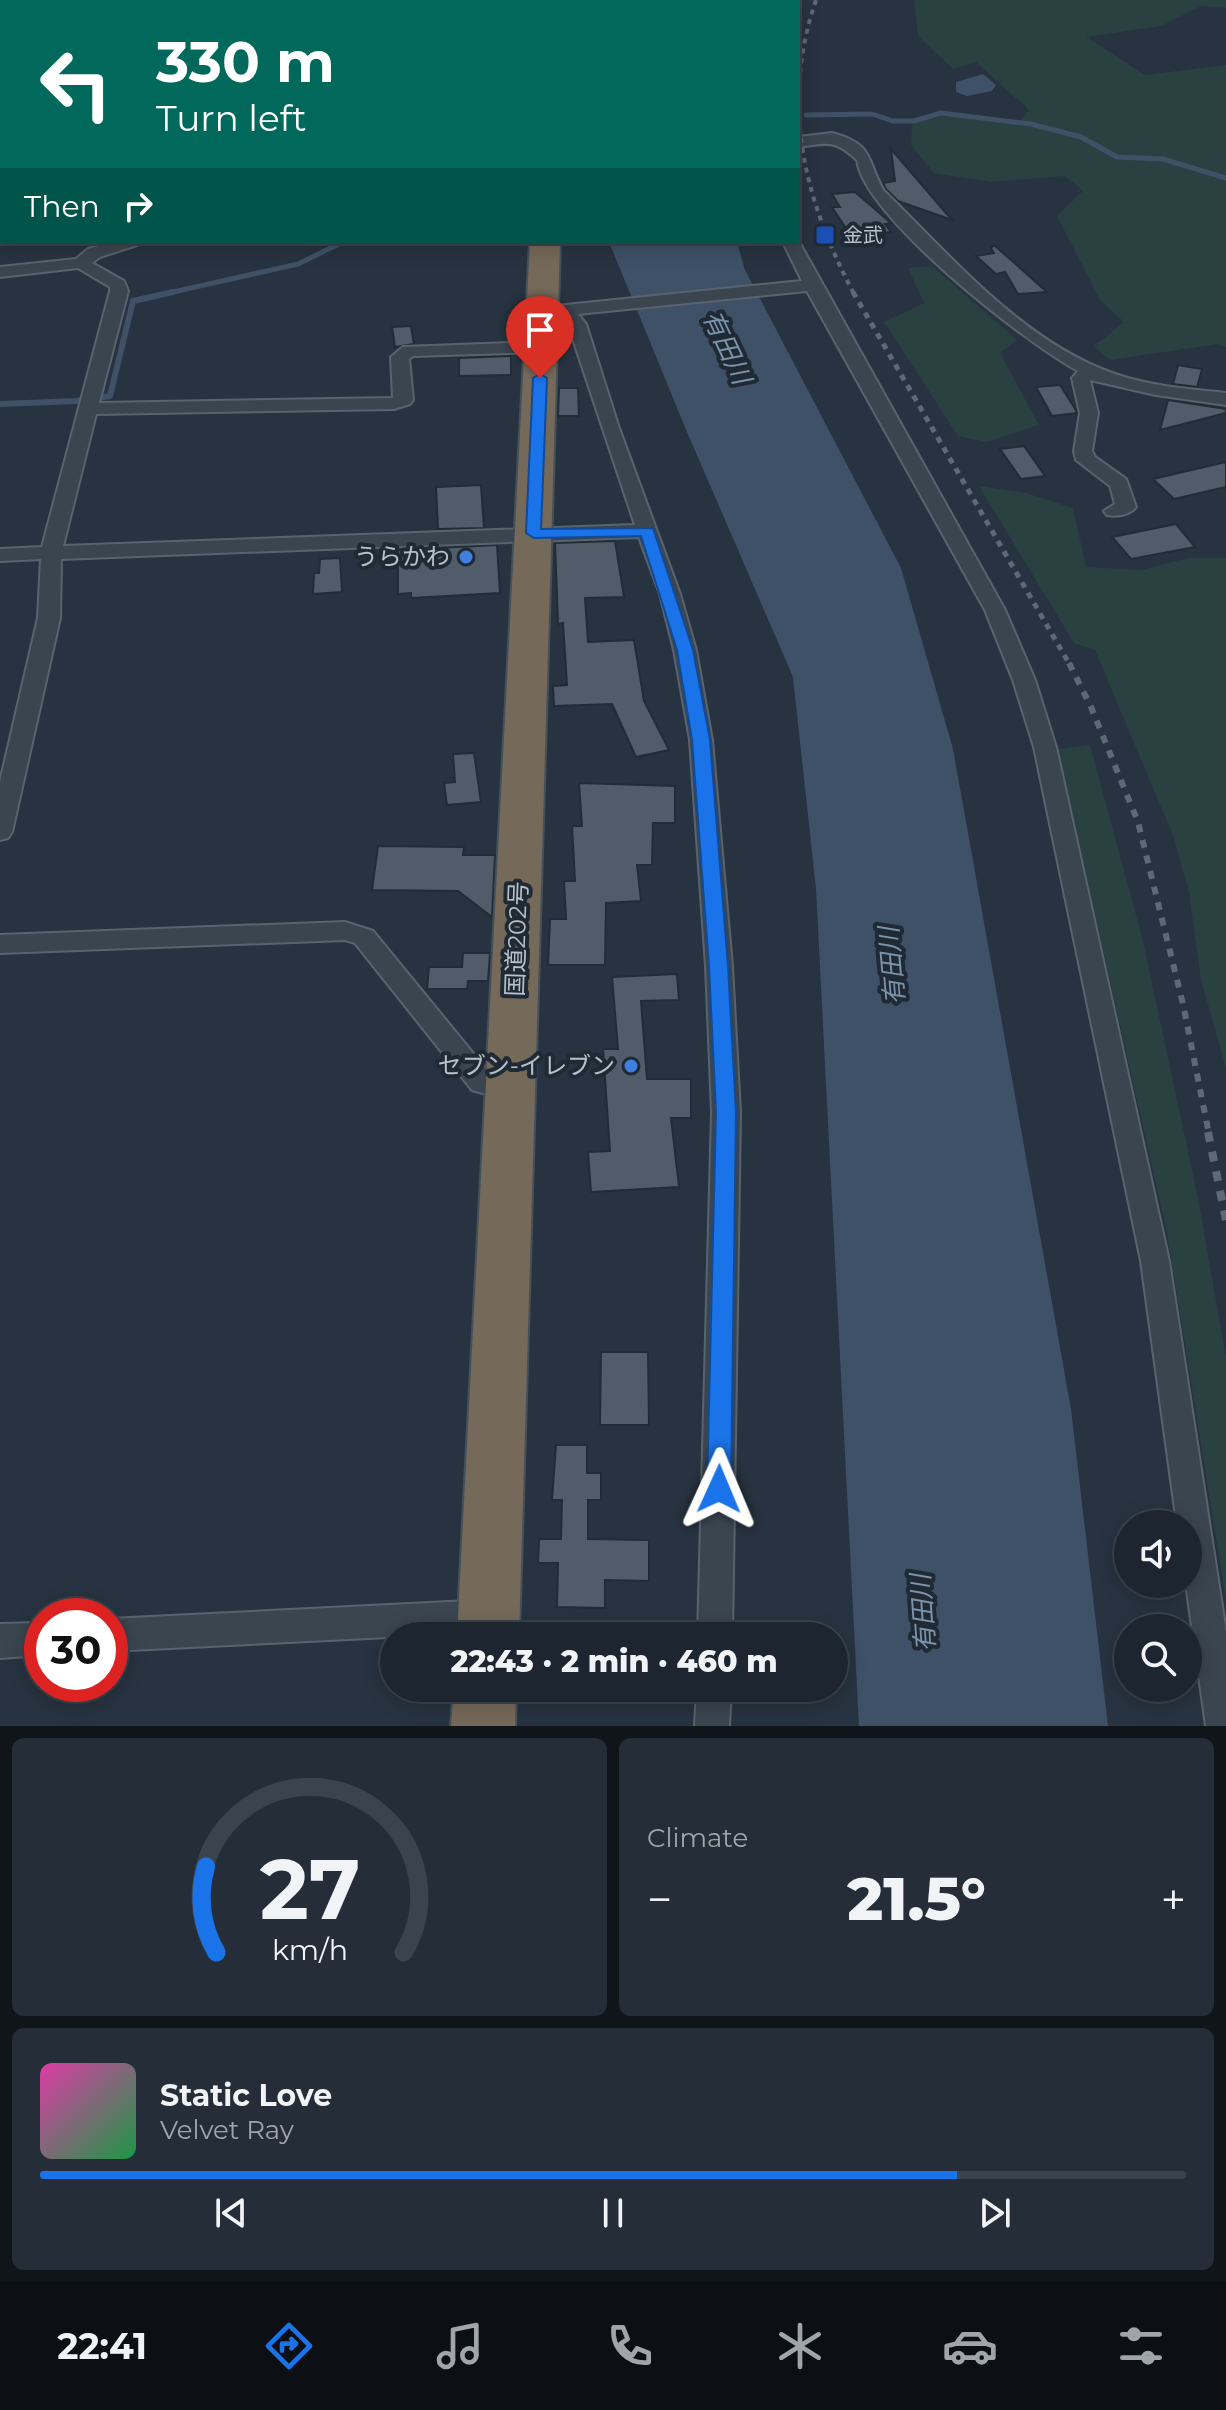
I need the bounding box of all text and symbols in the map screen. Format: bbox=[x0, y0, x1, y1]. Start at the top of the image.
text: 330 m bbox=[156, 28, 335, 96]
icon: left bbox=[24, 32, 128, 136]
text: Turn left bbox=[156, 96, 307, 140]
icon: right bbox=[116, 184, 160, 228]
text: Then bbox=[24, 188, 100, 225]
place label: 金武 bbox=[843, 223, 883, 247]
marker: 金武 bbox=[814, 224, 836, 246]
pin bbox=[506, 296, 574, 378]
water label: 有田川 bbox=[696, 305, 759, 392]
icon: arrive bbox=[518, 308, 562, 352]
place label: うらかわ bbox=[354, 542, 450, 571]
marker: うらかわ bbox=[457, 548, 475, 566]
street label: 国道202号 bbox=[500, 881, 533, 997]
water label: 有田川 bbox=[872, 923, 911, 1006]
place label: セブン-イレブン bbox=[438, 1051, 615, 1080]
marker: セブン-イレブン bbox=[622, 1057, 640, 1075]
position arrow bbox=[677, 1447, 761, 1531]
map controls bbox=[1114, 1510, 1202, 1702]
button: sound bbox=[1114, 1510, 1202, 1598]
water label: 有田川 bbox=[904, 1570, 942, 1653]
speed limit sign: 30 bbox=[24, 1598, 128, 1702]
button: search bbox=[1114, 1614, 1202, 1702]
text: 22:43 · 2 min · 460 m bbox=[450, 1643, 778, 1680]
text: Climate bbox=[647, 1822, 748, 1854]
text: 27 bbox=[259, 1838, 360, 1940]
text: 21.5° bbox=[847, 1862, 986, 1935]
text: − bbox=[647, 1872, 672, 1926]
text: + bbox=[1161, 1872, 1186, 1926]
text: km/h bbox=[271, 1932, 348, 1967]
text: Static Love bbox=[160, 2077, 332, 2114]
text: Velvet Ray bbox=[160, 2114, 294, 2146]
icon: previous bbox=[209, 2191, 253, 2235]
icon: pause bbox=[591, 2191, 635, 2235]
icon: next bbox=[973, 2191, 1017, 2235]
icon: directions bbox=[261, 2318, 317, 2374]
icon: music bbox=[432, 2318, 488, 2374]
icon: phone bbox=[602, 2318, 658, 2374]
icon: climate bbox=[772, 2318, 828, 2374]
icon: car bbox=[942, 2318, 998, 2374]
icon: filters bbox=[1113, 2318, 1169, 2374]
text: 22:41 bbox=[57, 2324, 147, 2368]

